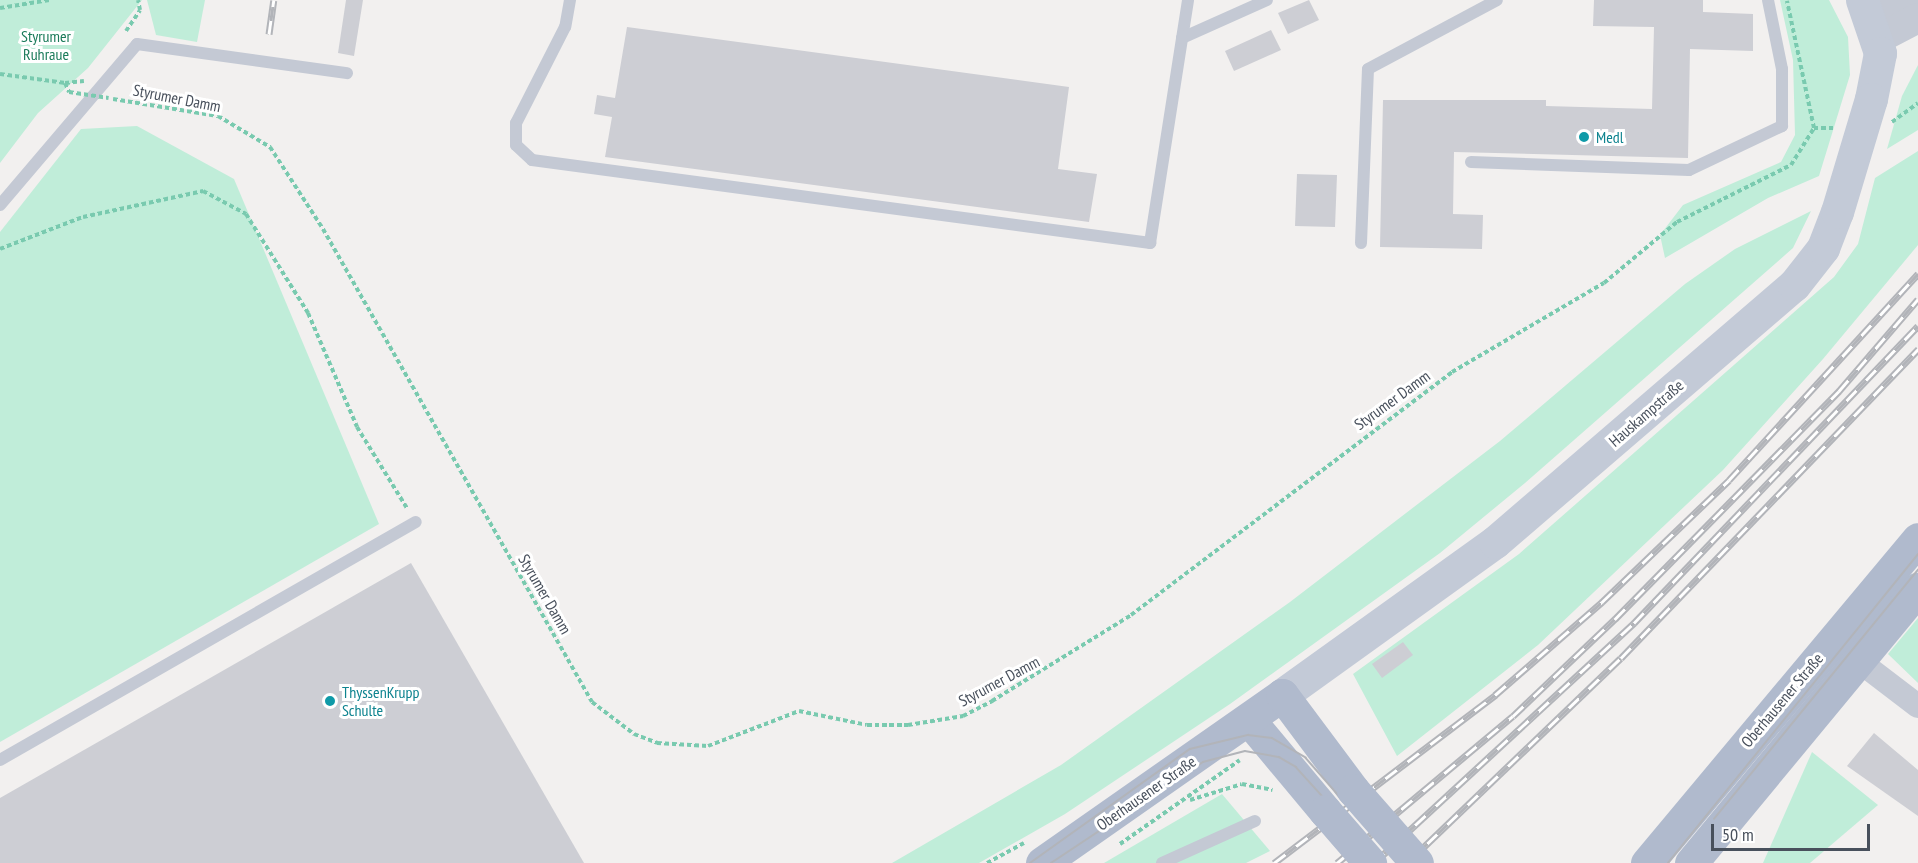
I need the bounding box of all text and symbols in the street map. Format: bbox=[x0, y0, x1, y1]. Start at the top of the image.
park label: Styrumer Ruhraue bbox=[21, 26, 71, 64]
street label: Styrumer Damm bbox=[132, 80, 222, 116]
place label: Medl bbox=[1596, 127, 1623, 147]
marker: Medl bbox=[1577, 130, 1591, 144]
street label: Styrumer Damm bbox=[1350, 366, 1434, 434]
street label: Hauskampstraße bbox=[1605, 375, 1687, 451]
street label: Styrumer Damm bbox=[514, 551, 576, 637]
street label: Oberhausener Straße bbox=[1737, 649, 1827, 751]
street label: Styrumer Damm bbox=[955, 652, 1043, 710]
place label: ThyssenKrupp Schulte bbox=[342, 682, 419, 720]
marker: ThyssenKrupp Schulte bbox=[323, 694, 337, 708]
street label: Oberhausener Straße bbox=[1093, 752, 1199, 834]
scale bar bbox=[1714, 812, 1873, 850]
text: 50 m bbox=[1722, 823, 1754, 846]

